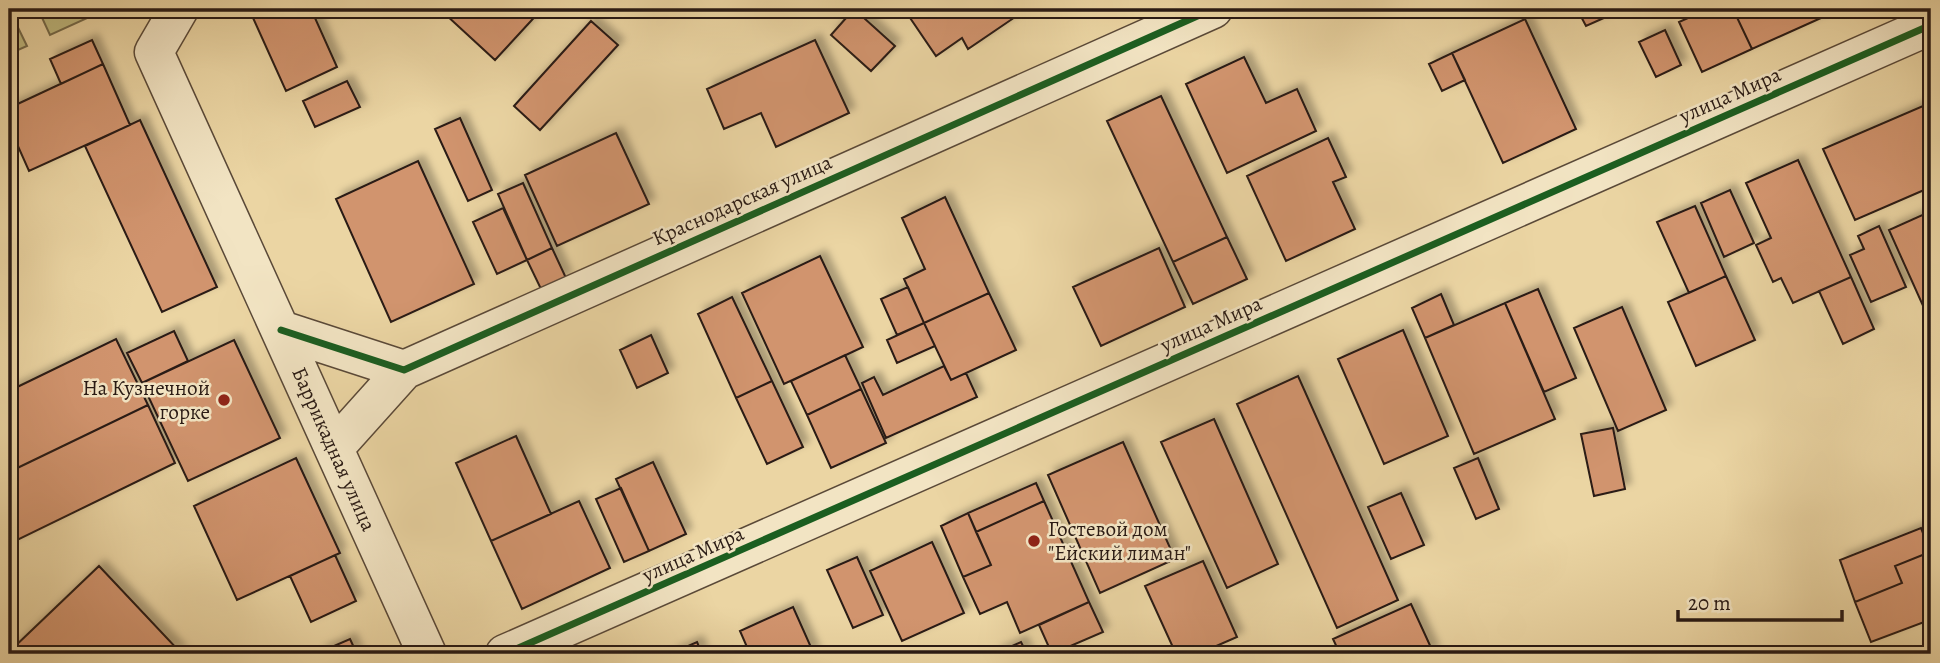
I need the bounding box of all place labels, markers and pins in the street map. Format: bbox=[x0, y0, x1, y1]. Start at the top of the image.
place label: На Кузнечной горке bbox=[82, 374, 210, 426]
marker: На Кузнечной горке bbox=[216, 392, 232, 408]
place label: Гостевой дом "Ейский лиман" bbox=[1048, 515, 1191, 567]
marker: Гостевой дом "Ейский лиман" bbox=[1026, 533, 1042, 549]

